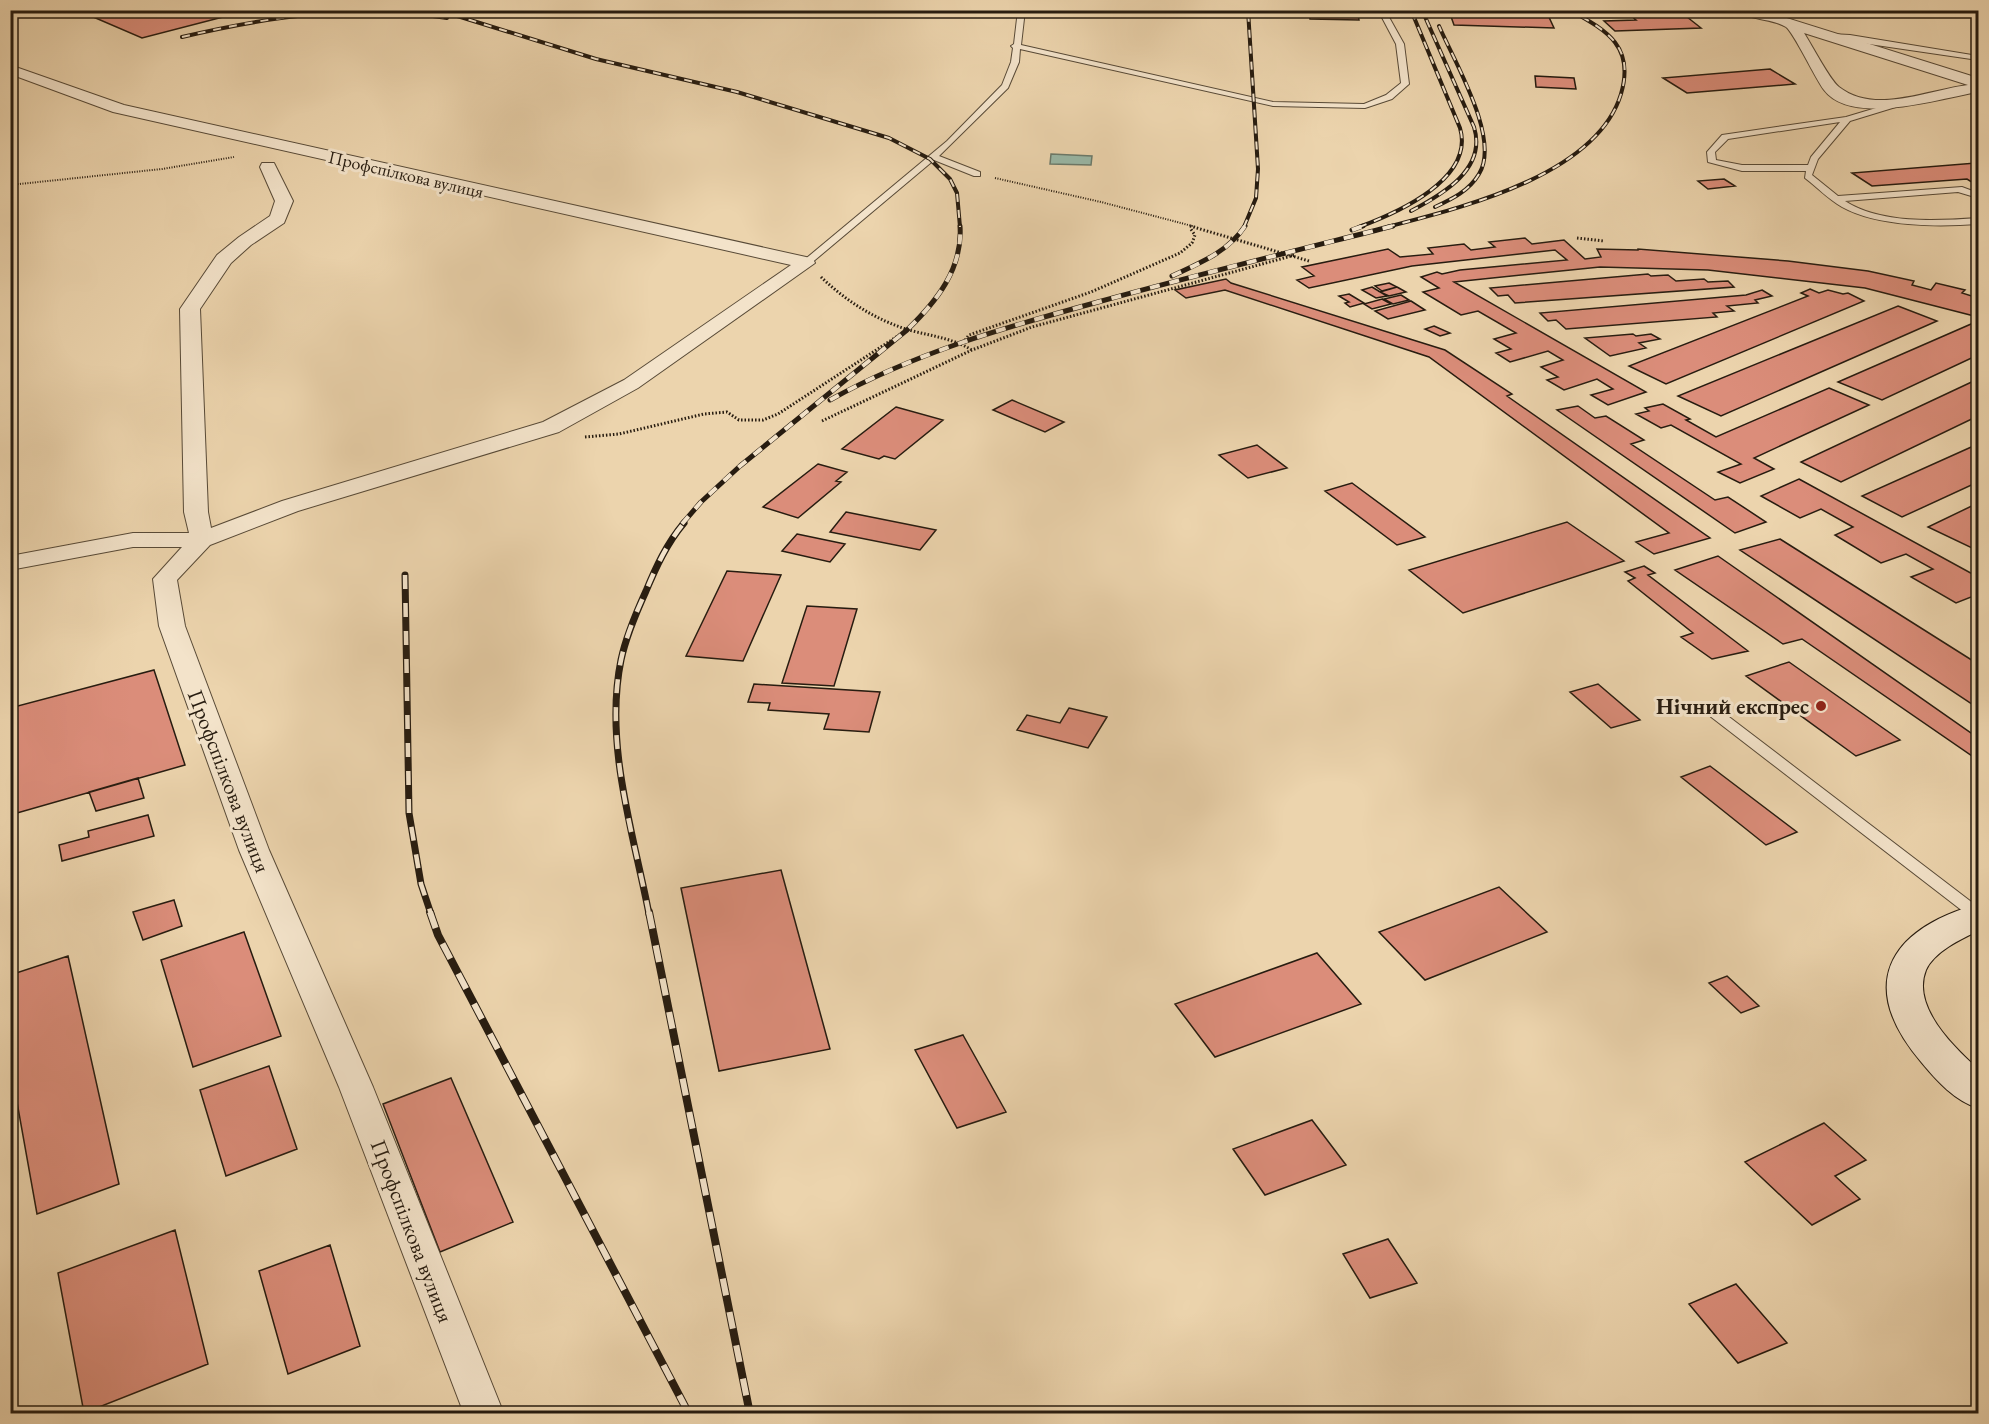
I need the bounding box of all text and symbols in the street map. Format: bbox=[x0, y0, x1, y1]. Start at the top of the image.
street label: Профспілкова вулиця bbox=[326, 145, 486, 203]
street label: Профспілкова вулиця bbox=[181, 685, 277, 877]
place label: Нічний експрес bbox=[1656, 692, 1809, 721]
marker: Нічний експрес bbox=[1814, 699, 1828, 713]
street label: Профспілкова вулиця bbox=[364, 1135, 460, 1327]

